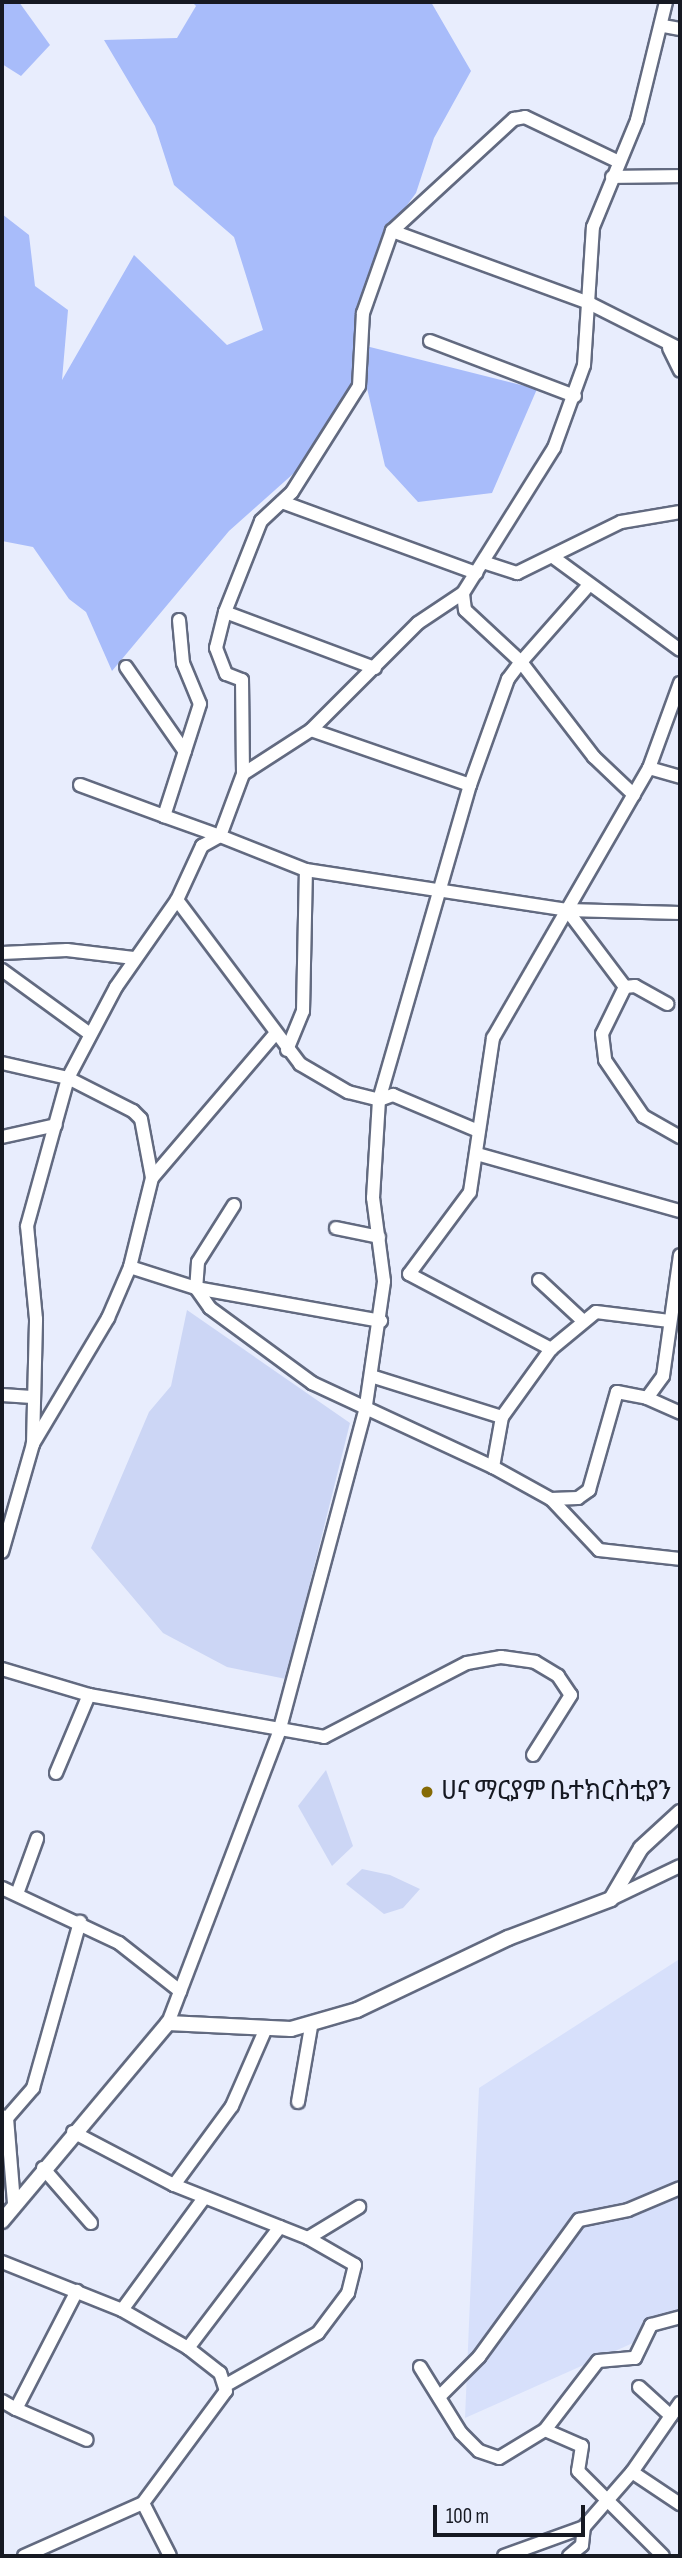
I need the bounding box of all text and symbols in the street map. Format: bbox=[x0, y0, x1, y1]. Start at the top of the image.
place label: ሀና ማርያም ቤተክርስቲያን bbox=[441, 1776, 671, 1808]
marker: ሀና ማርያም ቤተክርስቲያን bbox=[419, 1784, 435, 1800]
scale bar bbox=[437, 2492, 589, 2536]
text: 100 m bbox=[446, 2504, 489, 2529]

